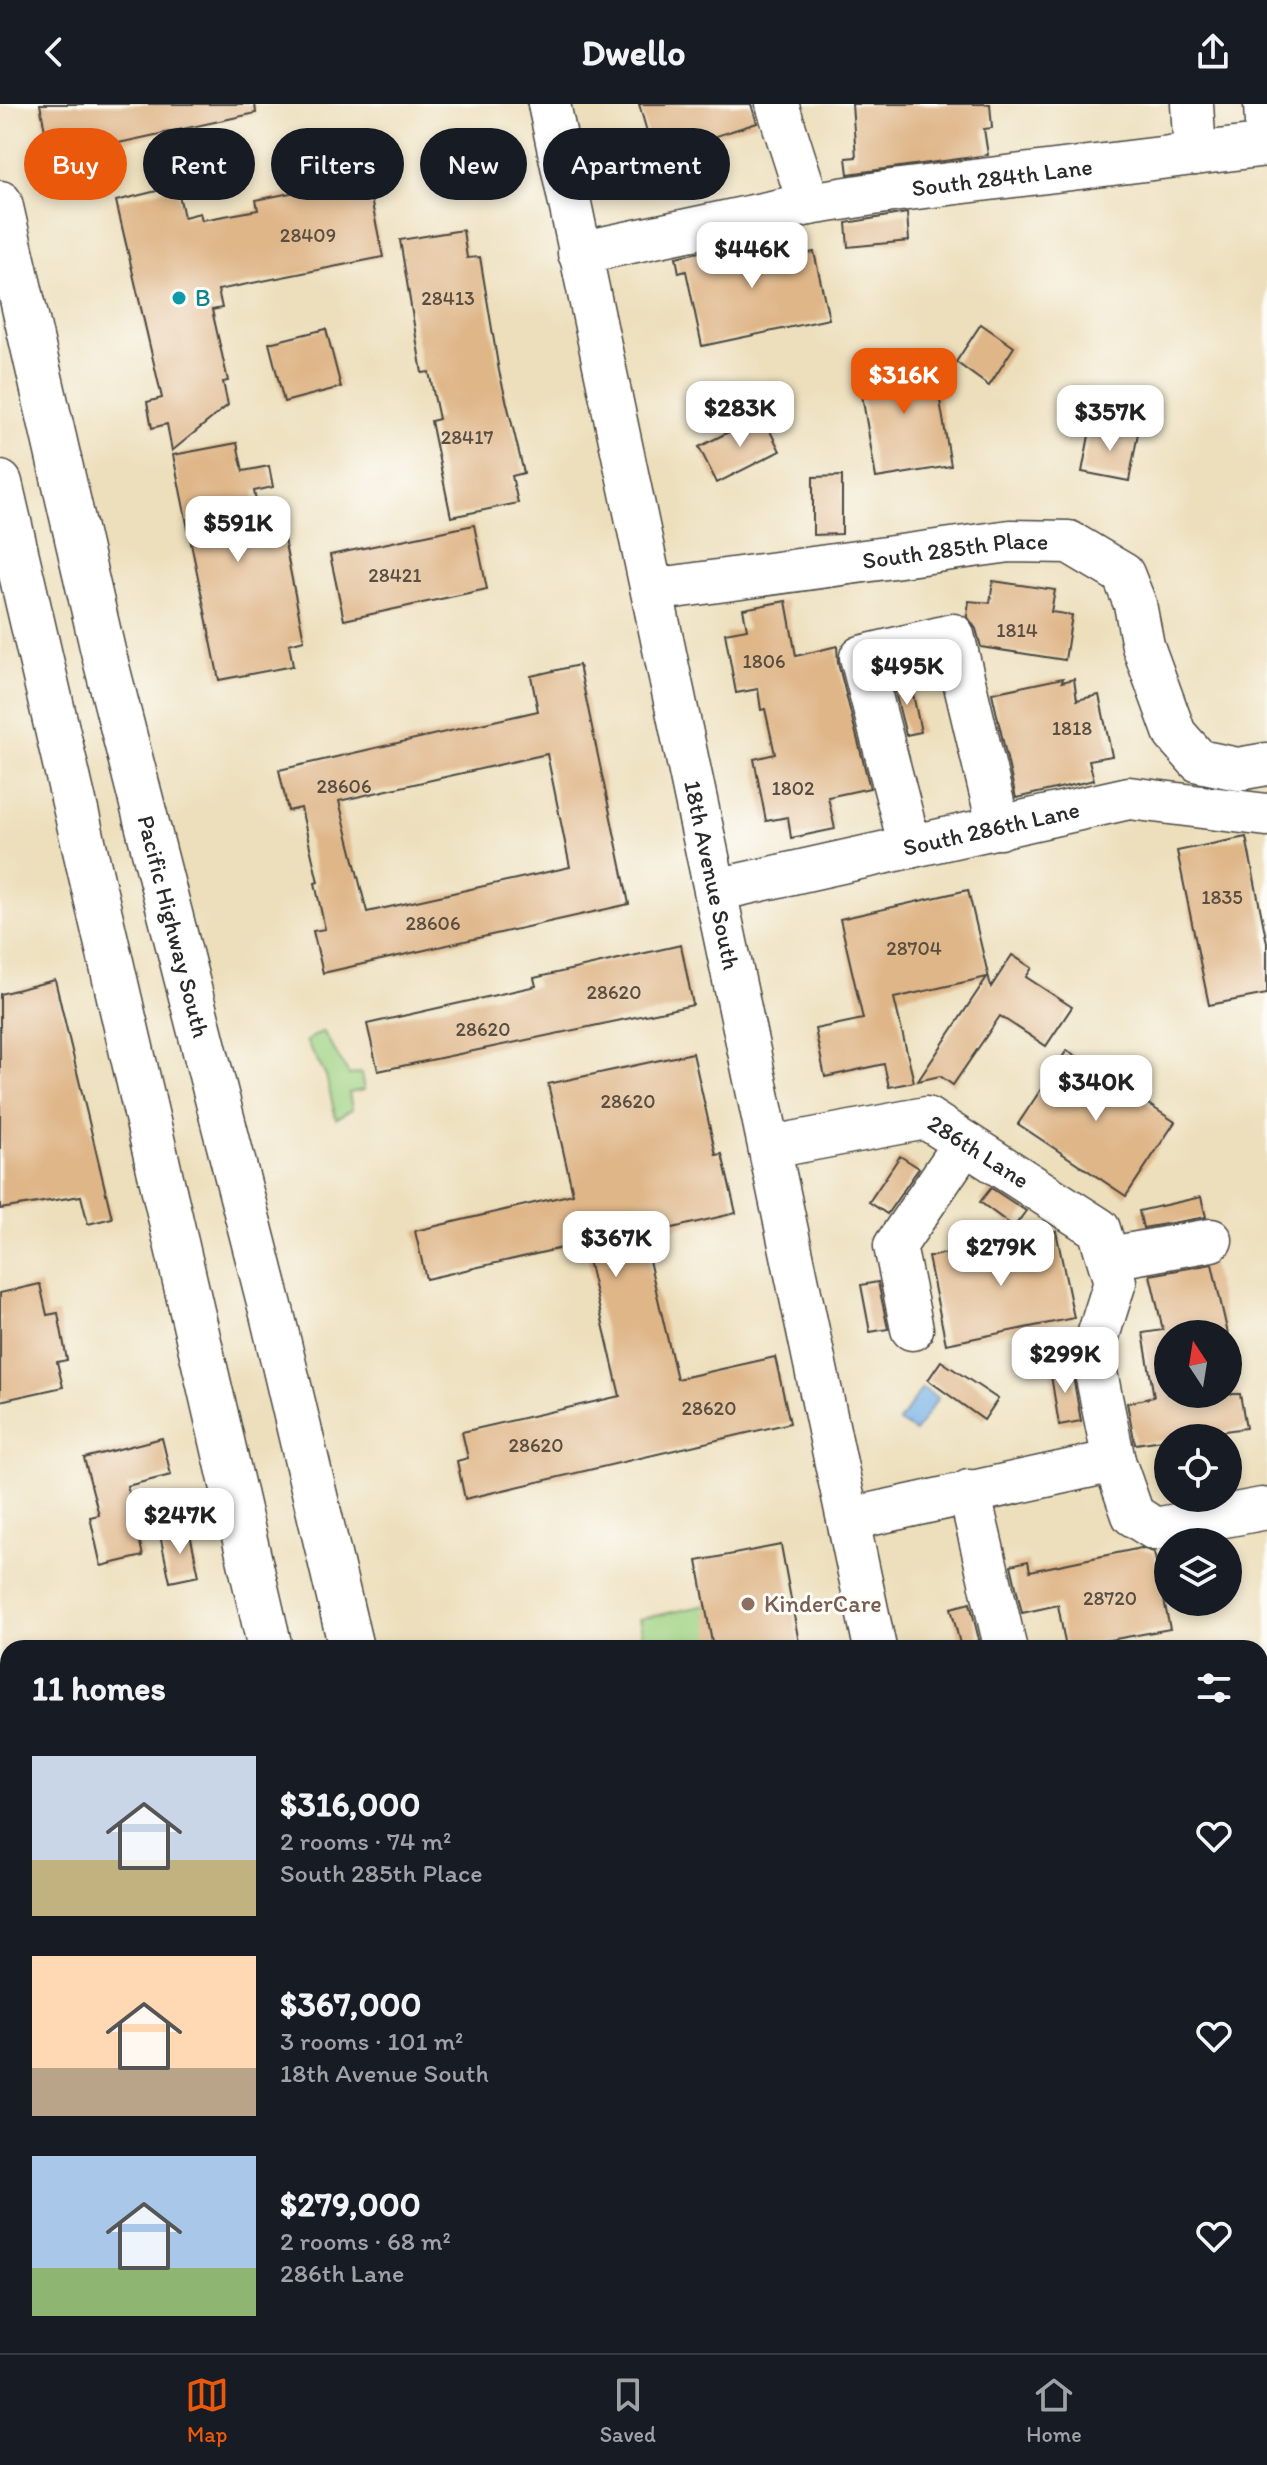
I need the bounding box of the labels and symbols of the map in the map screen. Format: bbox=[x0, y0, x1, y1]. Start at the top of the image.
street label: South 284th Lane bbox=[910, 152, 1094, 202]
pin: $446K bbox=[696, 222, 808, 290]
house number: 28409 bbox=[280, 223, 336, 247]
place label: B bbox=[195, 283, 211, 312]
house number: 28413 bbox=[421, 286, 475, 310]
marker: B bbox=[170, 289, 188, 307]
pin: $316K bbox=[848, 348, 960, 416]
pin: $283K bbox=[684, 381, 796, 449]
pin: $357K bbox=[1054, 385, 1166, 453]
house number: 28417 bbox=[441, 425, 493, 449]
pin: $591K bbox=[182, 496, 294, 564]
street label: South 285th Place bbox=[860, 526, 1048, 575]
house number: 28421 bbox=[368, 563, 422, 587]
house number: 1814 bbox=[996, 618, 1038, 642]
pin: $495K bbox=[851, 639, 963, 707]
house number: 1806 bbox=[742, 649, 786, 673]
house number: 1818 bbox=[1052, 716, 1092, 740]
house number: 28606 bbox=[317, 774, 371, 798]
house number: 1802 bbox=[771, 776, 815, 800]
street label: 18th Avenue South bbox=[678, 778, 746, 972]
street label: South 286th Lane bbox=[900, 794, 1082, 862]
street label: Pacific Highway South bbox=[131, 812, 216, 1041]
house number: 1835 bbox=[1201, 885, 1243, 909]
house number: 28606 bbox=[406, 911, 460, 935]
house number: 28704 bbox=[886, 936, 942, 960]
house number: 28620 bbox=[587, 980, 641, 1004]
house number: 28620 bbox=[456, 1017, 510, 1041]
pin: $340K bbox=[1040, 1055, 1152, 1123]
house number: 28620 bbox=[601, 1089, 655, 1113]
street label: 286th Lane bbox=[923, 1108, 1035, 1194]
pin: $367K bbox=[560, 1211, 672, 1279]
pin: $279K bbox=[945, 1220, 1057, 1288]
north arrow bbox=[1154, 1320, 1242, 1408]
pin: $299K bbox=[1009, 1327, 1121, 1395]
house number: 28620 bbox=[682, 1396, 736, 1420]
house number: 28620 bbox=[509, 1433, 563, 1457]
pin: $247K bbox=[124, 1488, 236, 1556]
house number: 28720 bbox=[1083, 1586, 1137, 1610]
place label: KinderCare bbox=[764, 1589, 882, 1618]
marker: KinderCare bbox=[739, 1595, 757, 1613]

